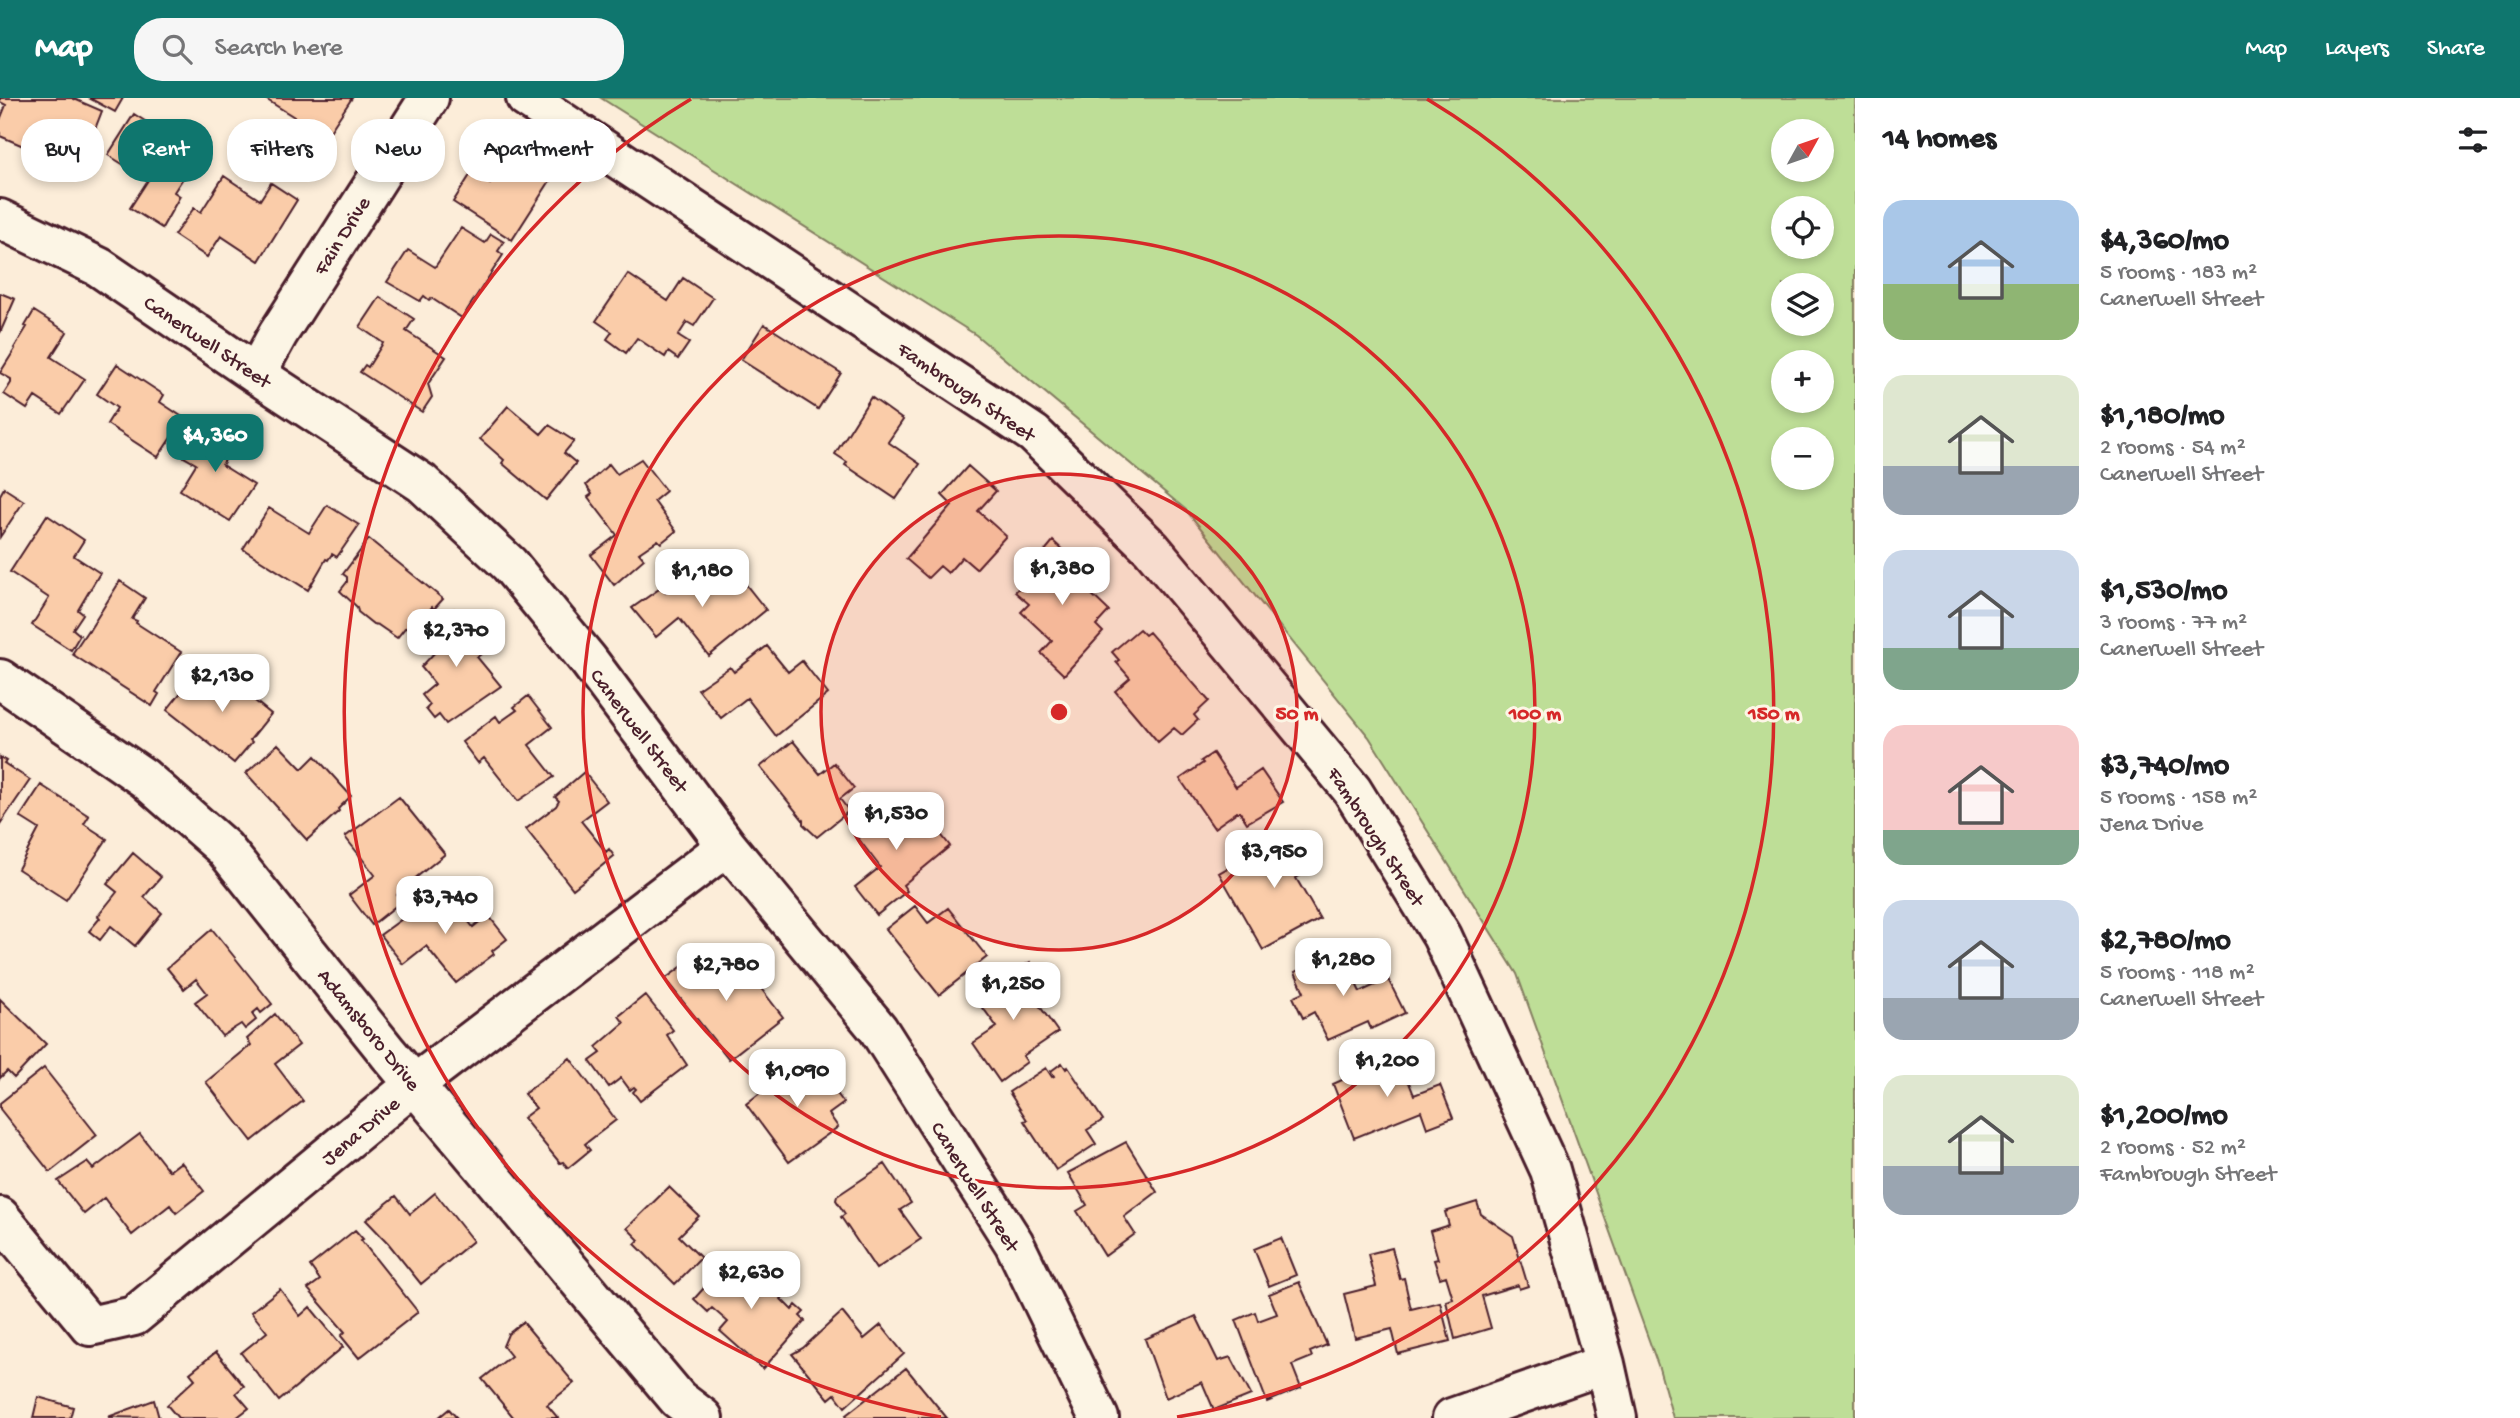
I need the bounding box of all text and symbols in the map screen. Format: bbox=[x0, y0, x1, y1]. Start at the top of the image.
search box bbox=[134, 18, 624, 81]
text: Map bbox=[35, 30, 92, 68]
icon: search bbox=[158, 30, 196, 68]
text: Search here bbox=[214, 34, 343, 65]
text: Map bbox=[2245, 35, 2287, 64]
text: Layers bbox=[2325, 35, 2389, 64]
text: Share bbox=[2427, 35, 2485, 64]
chip: Buy bbox=[21, 119, 104, 182]
chip: Rent bbox=[118, 119, 213, 182]
chip: Filters bbox=[227, 119, 337, 182]
chip: New bbox=[351, 119, 445, 182]
chip: Apartment bbox=[459, 119, 616, 182]
north arrow bbox=[1771, 119, 1834, 182]
map controls bbox=[1771, 119, 1834, 490]
icon: filters bbox=[2454, 121, 2492, 159]
text: 14 homes bbox=[1883, 123, 1996, 158]
street label: Fain Drive bbox=[310, 192, 378, 282]
button: locate bbox=[1771, 196, 1834, 259]
text: $4,360/mo bbox=[2100, 225, 2229, 260]
icon: home bbox=[1939, 228, 2023, 312]
text: 5 rooms · 183 m² bbox=[2100, 260, 2257, 287]
button: layers bbox=[1771, 273, 1834, 336]
text: Canerwell Street bbox=[2100, 287, 2263, 314]
street label: Canerwell Street bbox=[137, 292, 277, 397]
street label: Fambrough Street bbox=[891, 338, 1041, 451]
button: + bbox=[1771, 350, 1834, 413]
text: $1,180/mo bbox=[2100, 400, 2225, 435]
icon: home bbox=[1939, 403, 2023, 487]
pin: $4,360 bbox=[158, 414, 272, 474]
text: $4,360 bbox=[182, 423, 248, 450]
button: − bbox=[1771, 427, 1834, 490]
text: 2 rooms · 54 m² bbox=[2100, 435, 2246, 462]
text: Canerwell Street bbox=[2100, 462, 2263, 489]
pin: $1,380 bbox=[1005, 547, 1119, 607]
pin: $1,180 bbox=[645, 550, 759, 609]
text: $1,380 bbox=[1030, 556, 1094, 583]
text: $1,180 bbox=[671, 558, 733, 585]
text: $1,530/mo bbox=[2100, 575, 2227, 610]
icon: home bbox=[1939, 578, 2023, 662]
pin: $2,370 bbox=[399, 610, 513, 669]
text: 3 rooms · 77 m² bbox=[2100, 610, 2247, 637]
text: $2,370 bbox=[423, 618, 489, 645]
text: Canerwell Street bbox=[2100, 637, 2263, 664]
pin: $2,130 bbox=[165, 654, 279, 714]
text: $2,130 bbox=[190, 663, 254, 690]
street label: Canerwell Street bbox=[582, 665, 693, 801]
centre of rings bbox=[1047, 700, 1071, 724]
text: 50 m bbox=[1276, 703, 1319, 728]
text: 100 m bbox=[1508, 703, 1561, 728]
text: 150 m bbox=[1747, 703, 1800, 728]
text: $3,740/mo bbox=[2100, 750, 2229, 785]
icon: home bbox=[1939, 753, 2023, 837]
street label: Fambrough Street bbox=[1319, 763, 1430, 914]
text: 5 rooms · 158 m² bbox=[2100, 785, 2257, 812]
pin: $1,530 bbox=[839, 792, 953, 852]
text: $1,530 bbox=[864, 801, 928, 828]
text: Jena Drive bbox=[2100, 812, 2203, 839]
pin: $3,950 bbox=[1217, 830, 1331, 890]
text: $3,950 bbox=[1241, 839, 1307, 866]
pin: $3,740 bbox=[388, 876, 502, 936]
text: $3,740 bbox=[412, 885, 478, 912]
text: $2,780/mo bbox=[2100, 925, 2231, 960]
icon: home bbox=[1939, 928, 2023, 1012]
pin: $1,280 bbox=[1286, 939, 1400, 998]
pin: $2,780 bbox=[669, 944, 783, 1003]
text: $1,280 bbox=[1311, 947, 1375, 974]
text: $2,780 bbox=[693, 952, 759, 979]
text: 5 rooms · 118 m² bbox=[2100, 960, 2255, 987]
pin: $1,250 bbox=[956, 962, 1070, 1022]
street label: Adamsboro Drive bbox=[310, 965, 425, 1098]
text: $1,250 bbox=[981, 971, 1045, 998]
text: Canerwell Street bbox=[2100, 987, 2263, 1014]
pin: $1,200 bbox=[1330, 1040, 1444, 1099]
text: $1,200 bbox=[1355, 1048, 1419, 1075]
pin: $1,090 bbox=[740, 1049, 854, 1109]
text: $1,090 bbox=[765, 1058, 829, 1085]
street label: Jena Drive bbox=[318, 1092, 407, 1173]
text: $1,200/mo bbox=[2100, 1100, 2228, 1135]
icon: home bbox=[1939, 1103, 2023, 1187]
street label: Canerwell Street bbox=[923, 1118, 1024, 1260]
text: 2 rooms · 52 m² bbox=[2100, 1135, 2246, 1162]
text: Fambrough Street bbox=[2100, 1162, 2276, 1189]
pin: $2,630 bbox=[694, 1252, 808, 1311]
text: $2,630 bbox=[718, 1260, 784, 1287]

